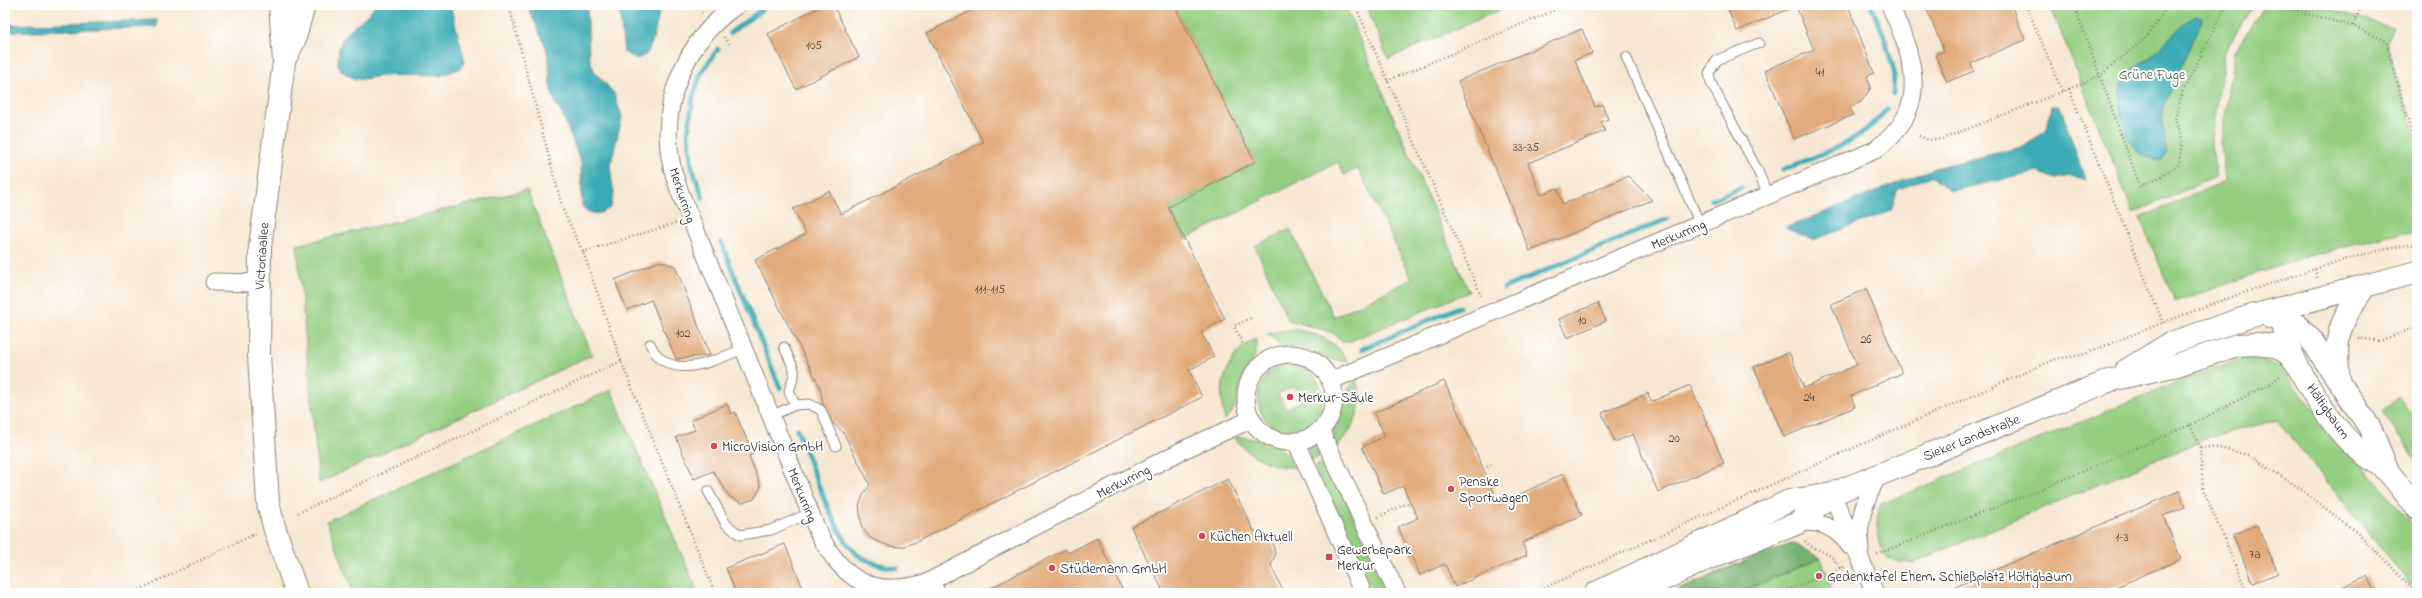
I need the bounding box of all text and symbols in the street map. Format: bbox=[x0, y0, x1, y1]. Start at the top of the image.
house number: 105 bbox=[806, 37, 822, 55]
house number: 41 bbox=[1816, 64, 1825, 82]
park label: Grüne Fuge bbox=[2119, 65, 2186, 87]
house number: 33-35 bbox=[1513, 139, 1539, 157]
street label: Merkurring bbox=[661, 165, 701, 226]
street label: Merkurring bbox=[1648, 214, 1710, 257]
street label: Victoriaallee bbox=[250, 221, 275, 291]
house number: 111-115 bbox=[975, 281, 1005, 299]
house number: 10 bbox=[1577, 312, 1587, 330]
house number: 102 bbox=[676, 325, 691, 343]
house number: 26 bbox=[1860, 331, 1872, 349]
street label: Höltigbaum bbox=[2300, 380, 2355, 445]
place label: Merkur-Säule bbox=[1298, 388, 1374, 409]
house number: 24 bbox=[1804, 389, 1815, 407]
marker: Merkur-Säule bbox=[1285, 392, 1295, 402]
street label: Sieker Landstraße bbox=[1920, 409, 2024, 467]
house number: 20 bbox=[1668, 430, 1680, 448]
place label: MicroVision GmbH bbox=[722, 437, 823, 458]
marker: MicroVision GmbH bbox=[709, 441, 719, 451]
street label: Merkurring bbox=[1093, 460, 1155, 506]
street label: Merkurring bbox=[780, 465, 822, 527]
place label: Penske Sportwagen bbox=[1459, 472, 1528, 510]
marker: Penske Sportwagen bbox=[1446, 484, 1456, 494]
place label: Küchen Aktuell bbox=[1210, 527, 1293, 548]
house number: 1-3 bbox=[2115, 529, 2129, 547]
marker: Küchen Aktuell bbox=[1197, 531, 1207, 541]
place label: Gewerbepark Merkur bbox=[1337, 540, 1412, 577]
house number: 7a bbox=[2249, 546, 2261, 564]
marker: Gewerbepark Merkur bbox=[1324, 552, 1334, 562]
place label: Stüdemann GmbH bbox=[1060, 559, 1167, 580]
marker: Stüdemann GmbH bbox=[1047, 563, 1057, 573]
place label: Gedenktafel Ehem. Schießplatz Höltigbaum bbox=[1827, 567, 2072, 589]
marker: Gedenktafel Ehem. Schießplatz Höltigbaum bbox=[1814, 571, 1824, 581]

